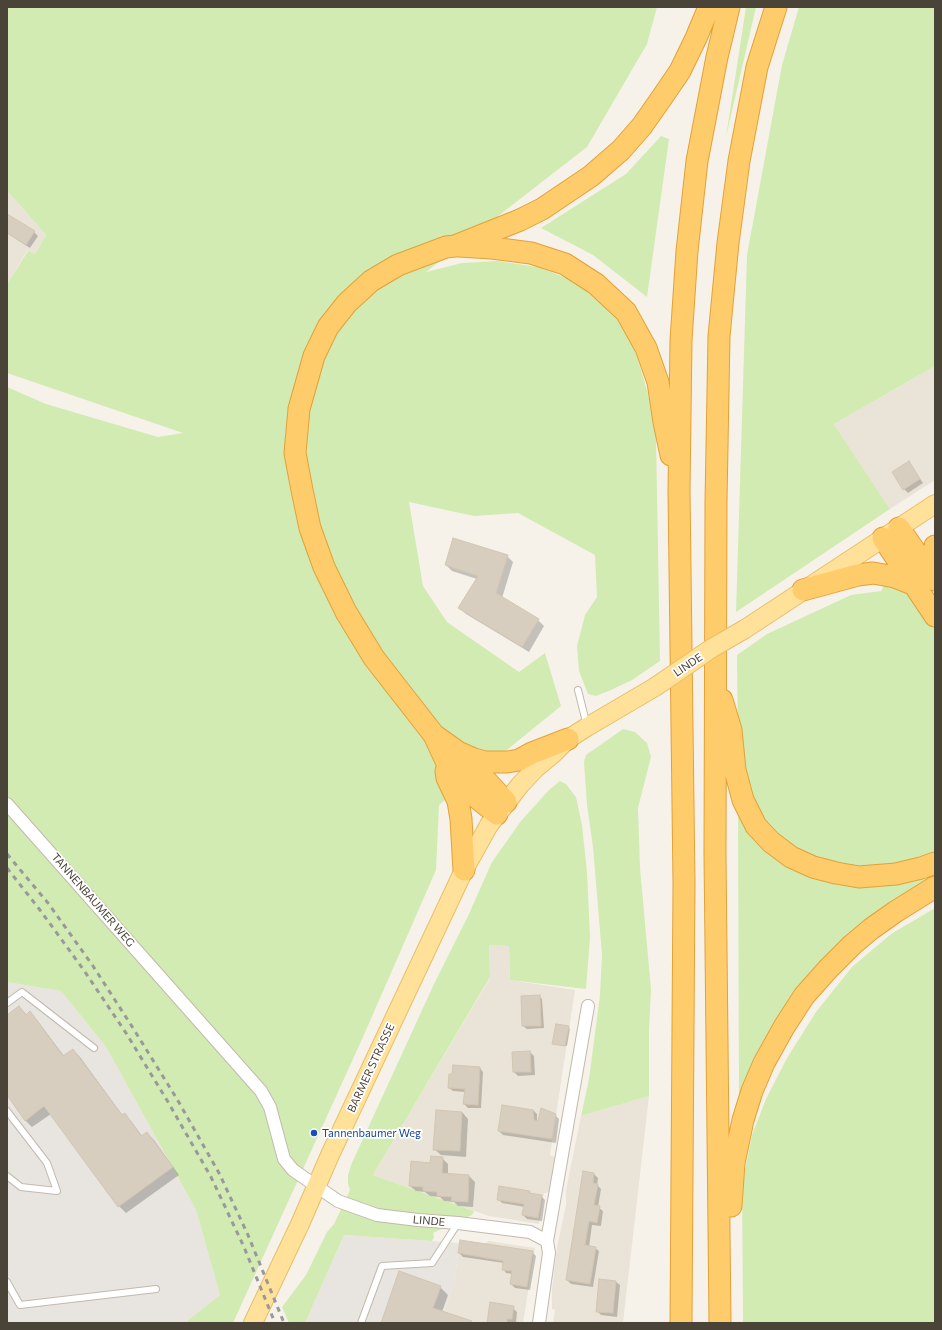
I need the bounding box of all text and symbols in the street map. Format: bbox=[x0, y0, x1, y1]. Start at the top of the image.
street label: LINDE bbox=[671, 650, 705, 680]
street label: TANNENBAUMER WEG bbox=[49, 851, 137, 949]
street label: BARMER STRASSE bbox=[345, 1022, 397, 1114]
place label: Tannenbaumer Weg bbox=[322, 1126, 421, 1140]
marker: Tannenbaumer Weg bbox=[309, 1128, 319, 1138]
street label: LINDE bbox=[412, 1213, 446, 1229]

